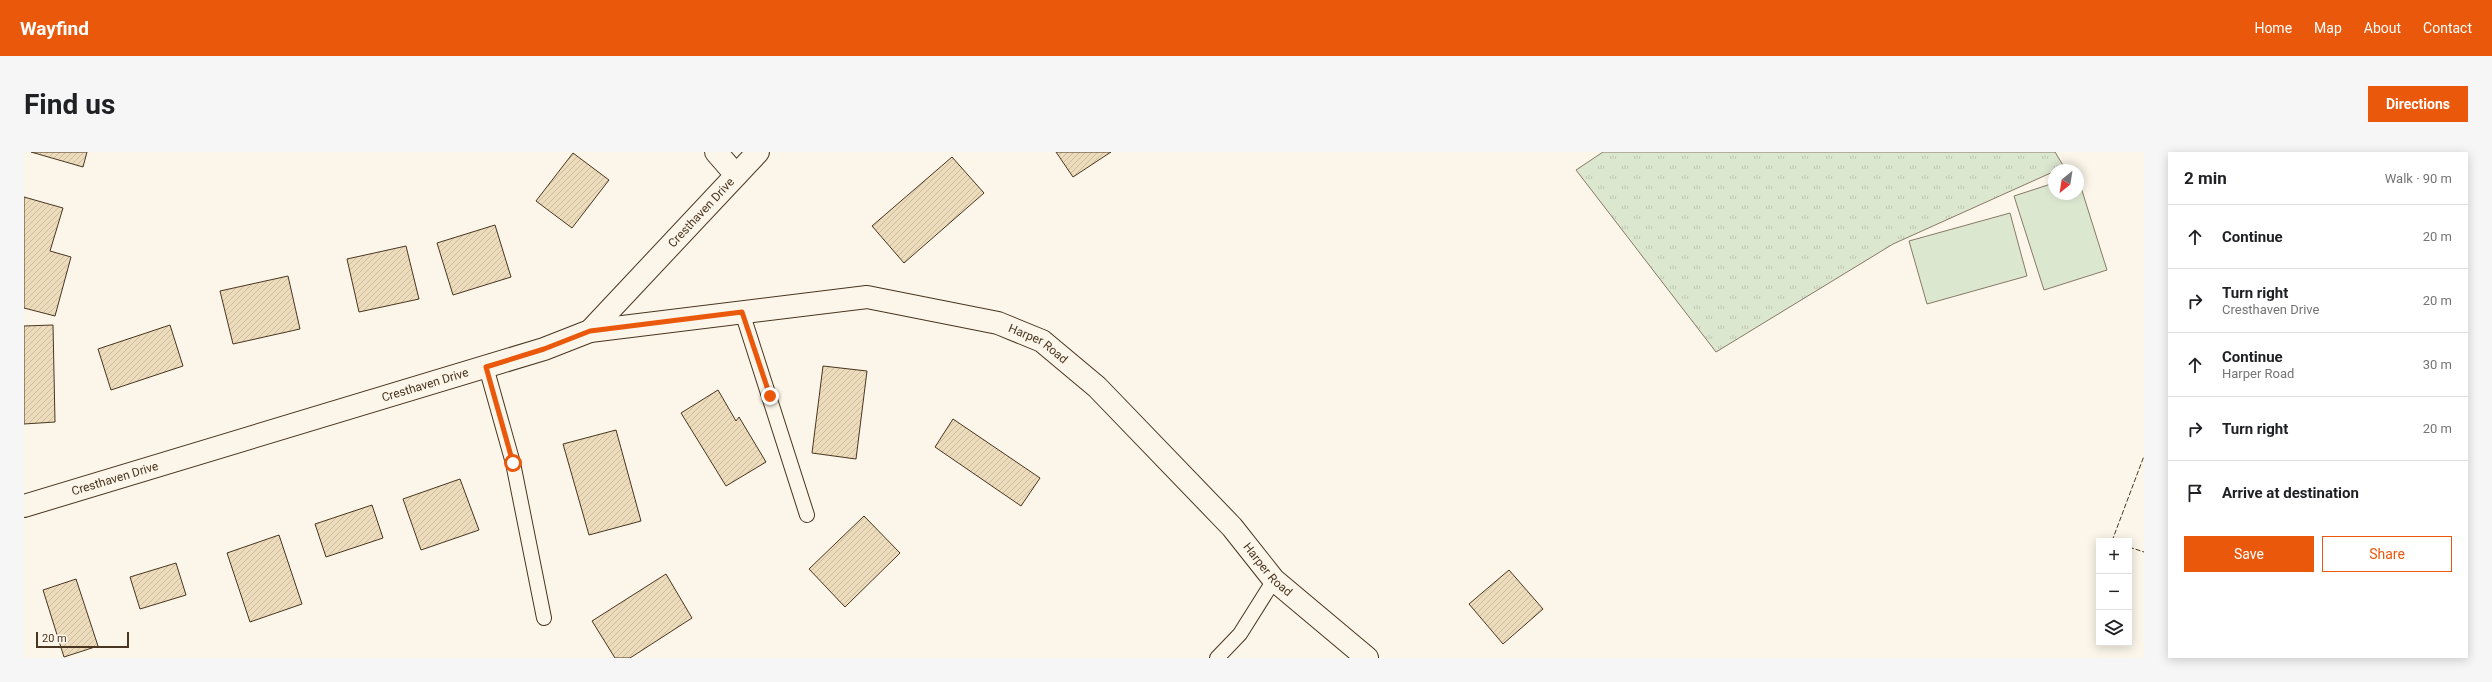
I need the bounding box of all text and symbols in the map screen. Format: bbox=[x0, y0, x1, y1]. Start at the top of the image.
text: Wayfind bbox=[20, 17, 89, 40]
text: Home bbox=[2254, 20, 2292, 36]
text: Map bbox=[2314, 20, 2342, 36]
text: About bbox=[2364, 20, 2401, 36]
text: Contact bbox=[2423, 20, 2472, 36]
button: Directions bbox=[2368, 86, 2468, 122]
text: Find us bbox=[24, 88, 115, 121]
north arrow bbox=[2048, 164, 2084, 200]
text: 2 min bbox=[2184, 168, 2227, 188]
text: Walk · 90 m bbox=[2385, 171, 2452, 186]
street label: Cresthaven Drive bbox=[665, 175, 737, 250]
icon: ahead bbox=[2184, 226, 2206, 248]
text: Continue bbox=[2222, 228, 2283, 246]
text: 20 m bbox=[2423, 229, 2452, 244]
text: Turn right bbox=[2222, 284, 2288, 302]
icon: right bbox=[2184, 290, 2206, 312]
text: 20 m bbox=[2423, 293, 2452, 308]
text: Cresthaven Drive bbox=[2222, 302, 2319, 317]
street label: Harper Road bbox=[1006, 321, 1070, 366]
text: Continue bbox=[2222, 348, 2283, 366]
icon: ahead bbox=[2184, 354, 2206, 376]
text: 30 m bbox=[2423, 357, 2452, 372]
street label: Cresthaven Drive bbox=[380, 365, 470, 405]
text: Harper Road bbox=[2222, 366, 2294, 381]
route end bbox=[761, 387, 779, 405]
icon: right bbox=[2184, 418, 2206, 440]
text: Turn right bbox=[2222, 420, 2288, 438]
text: 20 m bbox=[2423, 421, 2452, 436]
route start bbox=[504, 454, 522, 472]
street label: Cresthaven Drive bbox=[70, 459, 160, 498]
icon: arrive bbox=[2184, 482, 2206, 504]
text: Arrive at destination bbox=[2222, 484, 2359, 502]
button: Save bbox=[2184, 536, 2314, 572]
button: Share bbox=[2322, 536, 2452, 572]
map controls bbox=[2096, 538, 2132, 646]
button: + bbox=[2096, 538, 2132, 574]
street label: Harper Road bbox=[1240, 540, 1295, 599]
button: − bbox=[2096, 574, 2132, 610]
button: layers bbox=[2096, 610, 2132, 646]
scale bar bbox=[36, 630, 129, 649]
text: 20 m bbox=[42, 632, 67, 645]

